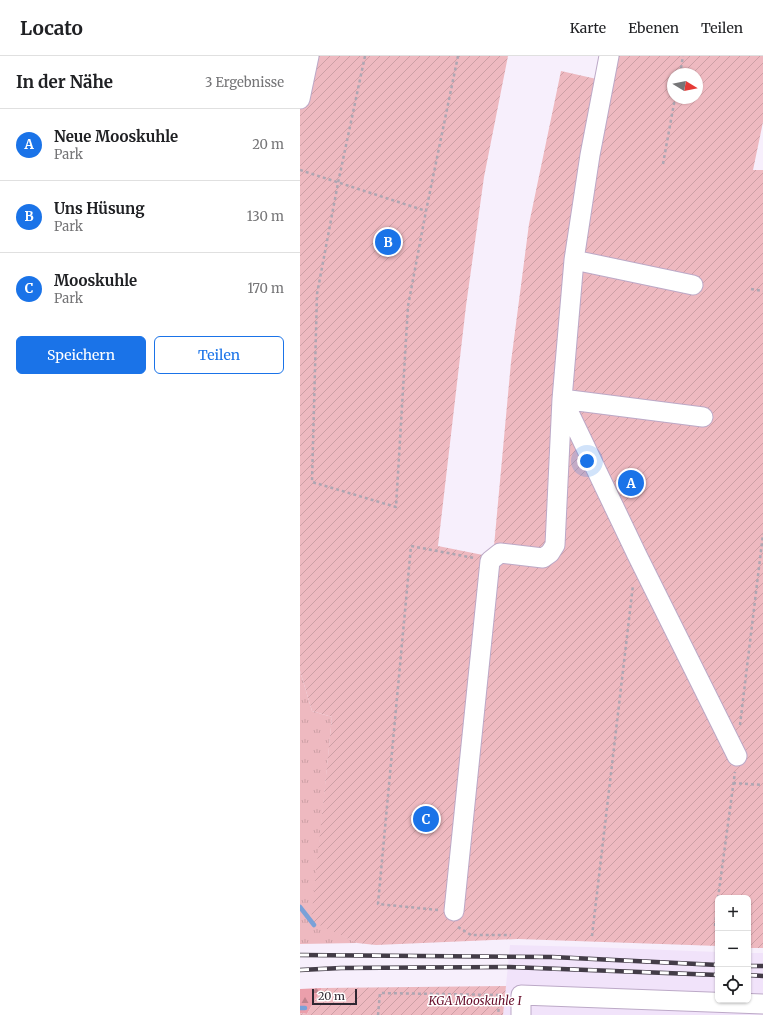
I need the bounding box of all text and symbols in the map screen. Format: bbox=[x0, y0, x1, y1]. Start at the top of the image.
text: Locato bbox=[20, 16, 83, 40]
text: Karte bbox=[570, 19, 606, 37]
text: Ebenen bbox=[628, 19, 679, 37]
text: Teilen bbox=[701, 19, 743, 37]
north arrow bbox=[667, 68, 703, 104]
text: In der Nähe bbox=[16, 71, 113, 93]
text: 3 Ergebnisse bbox=[205, 74, 284, 91]
text: Neue Mooskuhle bbox=[54, 127, 178, 146]
text: A bbox=[24, 136, 34, 153]
text: 20 m bbox=[252, 136, 284, 153]
text: Park bbox=[54, 146, 83, 163]
text: Uns Hüsung bbox=[54, 199, 145, 218]
text: B bbox=[24, 208, 34, 225]
text: 130 m bbox=[247, 208, 284, 225]
text: Park bbox=[54, 218, 83, 235]
pin: B bbox=[375, 227, 401, 257]
text: Mooskuhle bbox=[54, 271, 137, 290]
text: C bbox=[25, 280, 33, 297]
text: 170 m bbox=[247, 280, 284, 297]
text: Park bbox=[54, 290, 83, 307]
button: Speichern bbox=[16, 336, 146, 374]
button: Teilen bbox=[154, 336, 284, 374]
your location bbox=[577, 451, 597, 471]
pin: A bbox=[618, 468, 644, 498]
pin: C bbox=[413, 804, 439, 834]
map controls bbox=[715, 895, 751, 1003]
button: + bbox=[715, 895, 751, 931]
button: − bbox=[715, 931, 751, 967]
button: locate bbox=[715, 967, 751, 1003]
scale bar bbox=[312, 987, 357, 1006]
text: 20 m bbox=[318, 989, 345, 1003]
park label: KGA Mooskuhle I bbox=[428, 993, 522, 1008]

